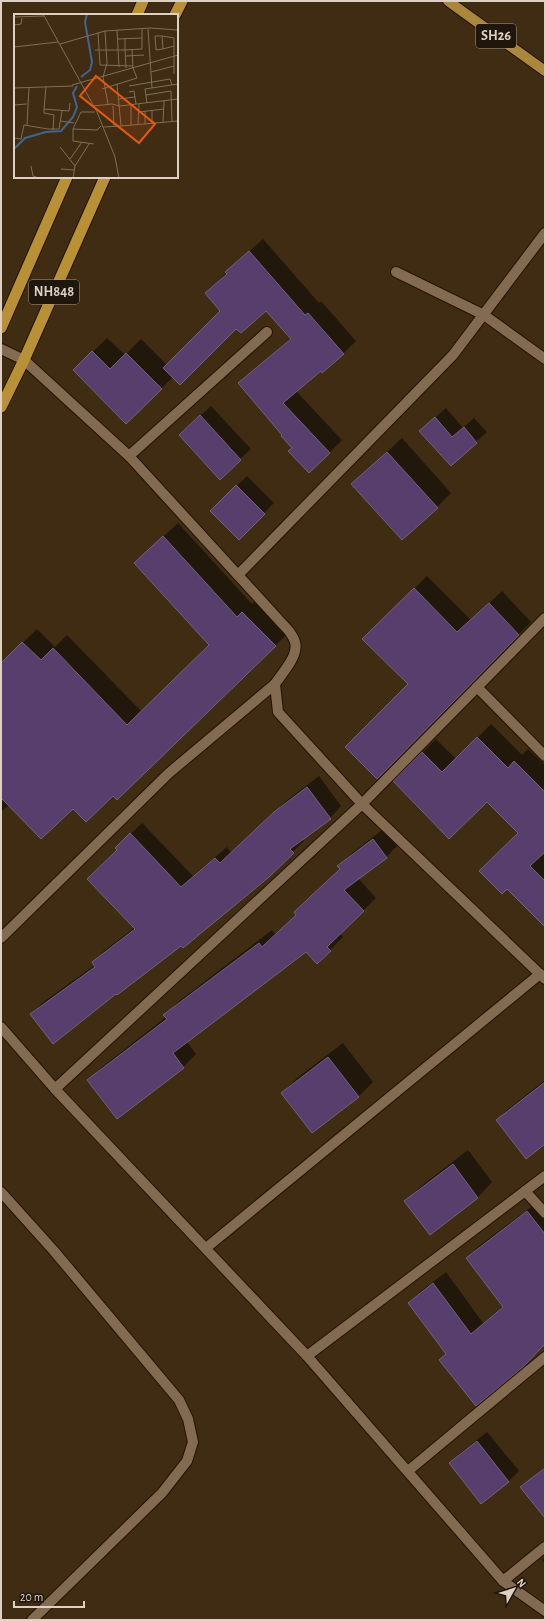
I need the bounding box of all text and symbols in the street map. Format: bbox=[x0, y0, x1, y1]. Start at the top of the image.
inset map bbox=[14, 14, 178, 178]
road number: SH26 bbox=[476, 24, 516, 48]
road number: NH848 bbox=[29, 280, 79, 304]
north arrow bbox=[494, 1569, 534, 1609]
text: N bbox=[515, 1577, 528, 1589]
scale bar bbox=[14, 1583, 84, 1609]
text: 20 m bbox=[20, 1591, 43, 1603]

